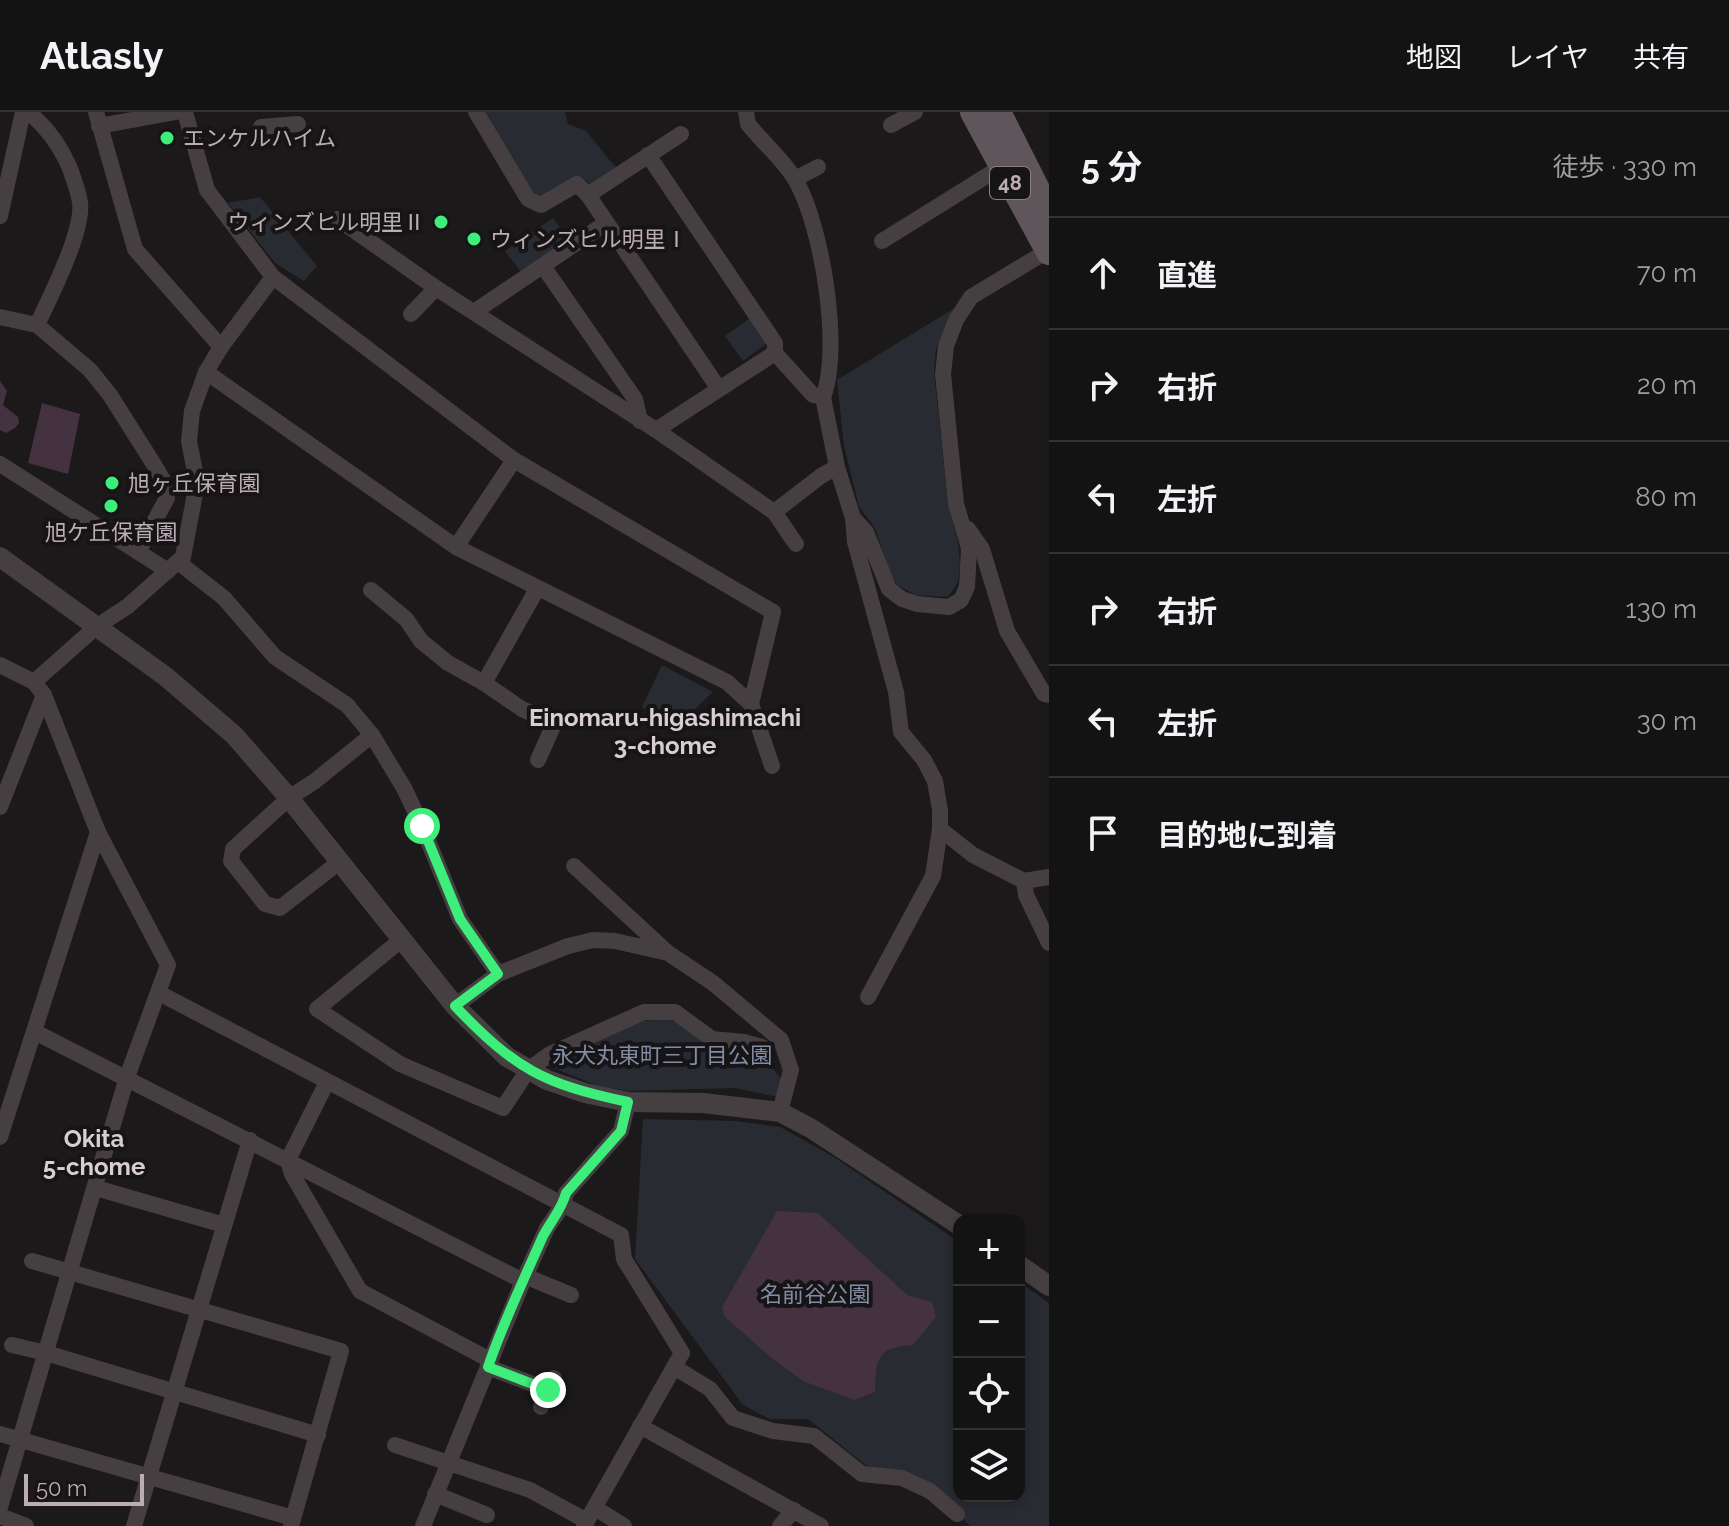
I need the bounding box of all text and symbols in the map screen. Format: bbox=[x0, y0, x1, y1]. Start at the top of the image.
text: Atlasly bbox=[40, 33, 164, 78]
text: 地図 bbox=[1406, 41, 1462, 74]
text: レイヤ bbox=[1506, 41, 1589, 74]
text: 共有 bbox=[1633, 41, 1689, 74]
place label: エンケルハイム bbox=[183, 125, 336, 151]
marker: エンケルハイム bbox=[158, 129, 176, 147]
text: 5 分 bbox=[1081, 147, 1142, 187]
text: 徒歩 · 330 m bbox=[1553, 152, 1697, 182]
road number: 48 bbox=[990, 167, 1030, 199]
place label: ウィンズヒル明里Ⅱ bbox=[227, 209, 425, 235]
marker: ウィンズヒル明里Ⅱ bbox=[432, 213, 450, 231]
place label: ウィンズヒル明里Ⅰ bbox=[490, 226, 688, 252]
marker: ウィンズヒル明里Ⅰ bbox=[465, 230, 483, 248]
icon: ahead bbox=[1081, 251, 1125, 295]
text: 直進 bbox=[1157, 258, 1217, 293]
text: 70 m bbox=[1637, 258, 1697, 288]
icon: right bbox=[1081, 363, 1125, 407]
text: 右折 bbox=[1157, 370, 1217, 405]
text: 20 m bbox=[1637, 370, 1697, 400]
place label: 旭ヶ丘保育園 bbox=[128, 470, 260, 496]
marker: 旭ヶ丘保育園 bbox=[103, 474, 121, 492]
icon: left bbox=[1081, 475, 1125, 519]
text: 左折 bbox=[1157, 482, 1217, 517]
text: 80 m bbox=[1635, 482, 1697, 512]
marker: 旭ケ丘保育園 bbox=[102, 497, 120, 515]
place label: 旭ケ丘保育園 bbox=[45, 519, 177, 545]
icon: right bbox=[1081, 587, 1125, 631]
text: 右折 bbox=[1157, 594, 1217, 629]
text: 130 m bbox=[1626, 594, 1697, 624]
icon: left bbox=[1081, 699, 1125, 743]
district label: Einomaru-higashimachi 3-chome bbox=[529, 703, 801, 760]
text: 左折 bbox=[1157, 706, 1217, 741]
text: 30 m bbox=[1637, 706, 1697, 736]
route start bbox=[404, 808, 440, 844]
icon: arrive bbox=[1081, 811, 1125, 855]
text: 目的地に到着 bbox=[1157, 818, 1337, 853]
park label: 永犬丸東町三丁目公園 bbox=[552, 1042, 772, 1068]
district label: Okita 5-chome bbox=[43, 1124, 145, 1181]
map controls bbox=[953, 1214, 1025, 1502]
button: + bbox=[953, 1214, 1025, 1286]
park label: 名前谷公園 bbox=[760, 1281, 870, 1307]
button: − bbox=[953, 1286, 1025, 1358]
button: locate bbox=[953, 1358, 1025, 1430]
route end bbox=[530, 1372, 566, 1408]
button: layers bbox=[953, 1430, 1025, 1502]
scale bar bbox=[24, 1470, 144, 1506]
text: 50 m bbox=[36, 1475, 87, 1501]

